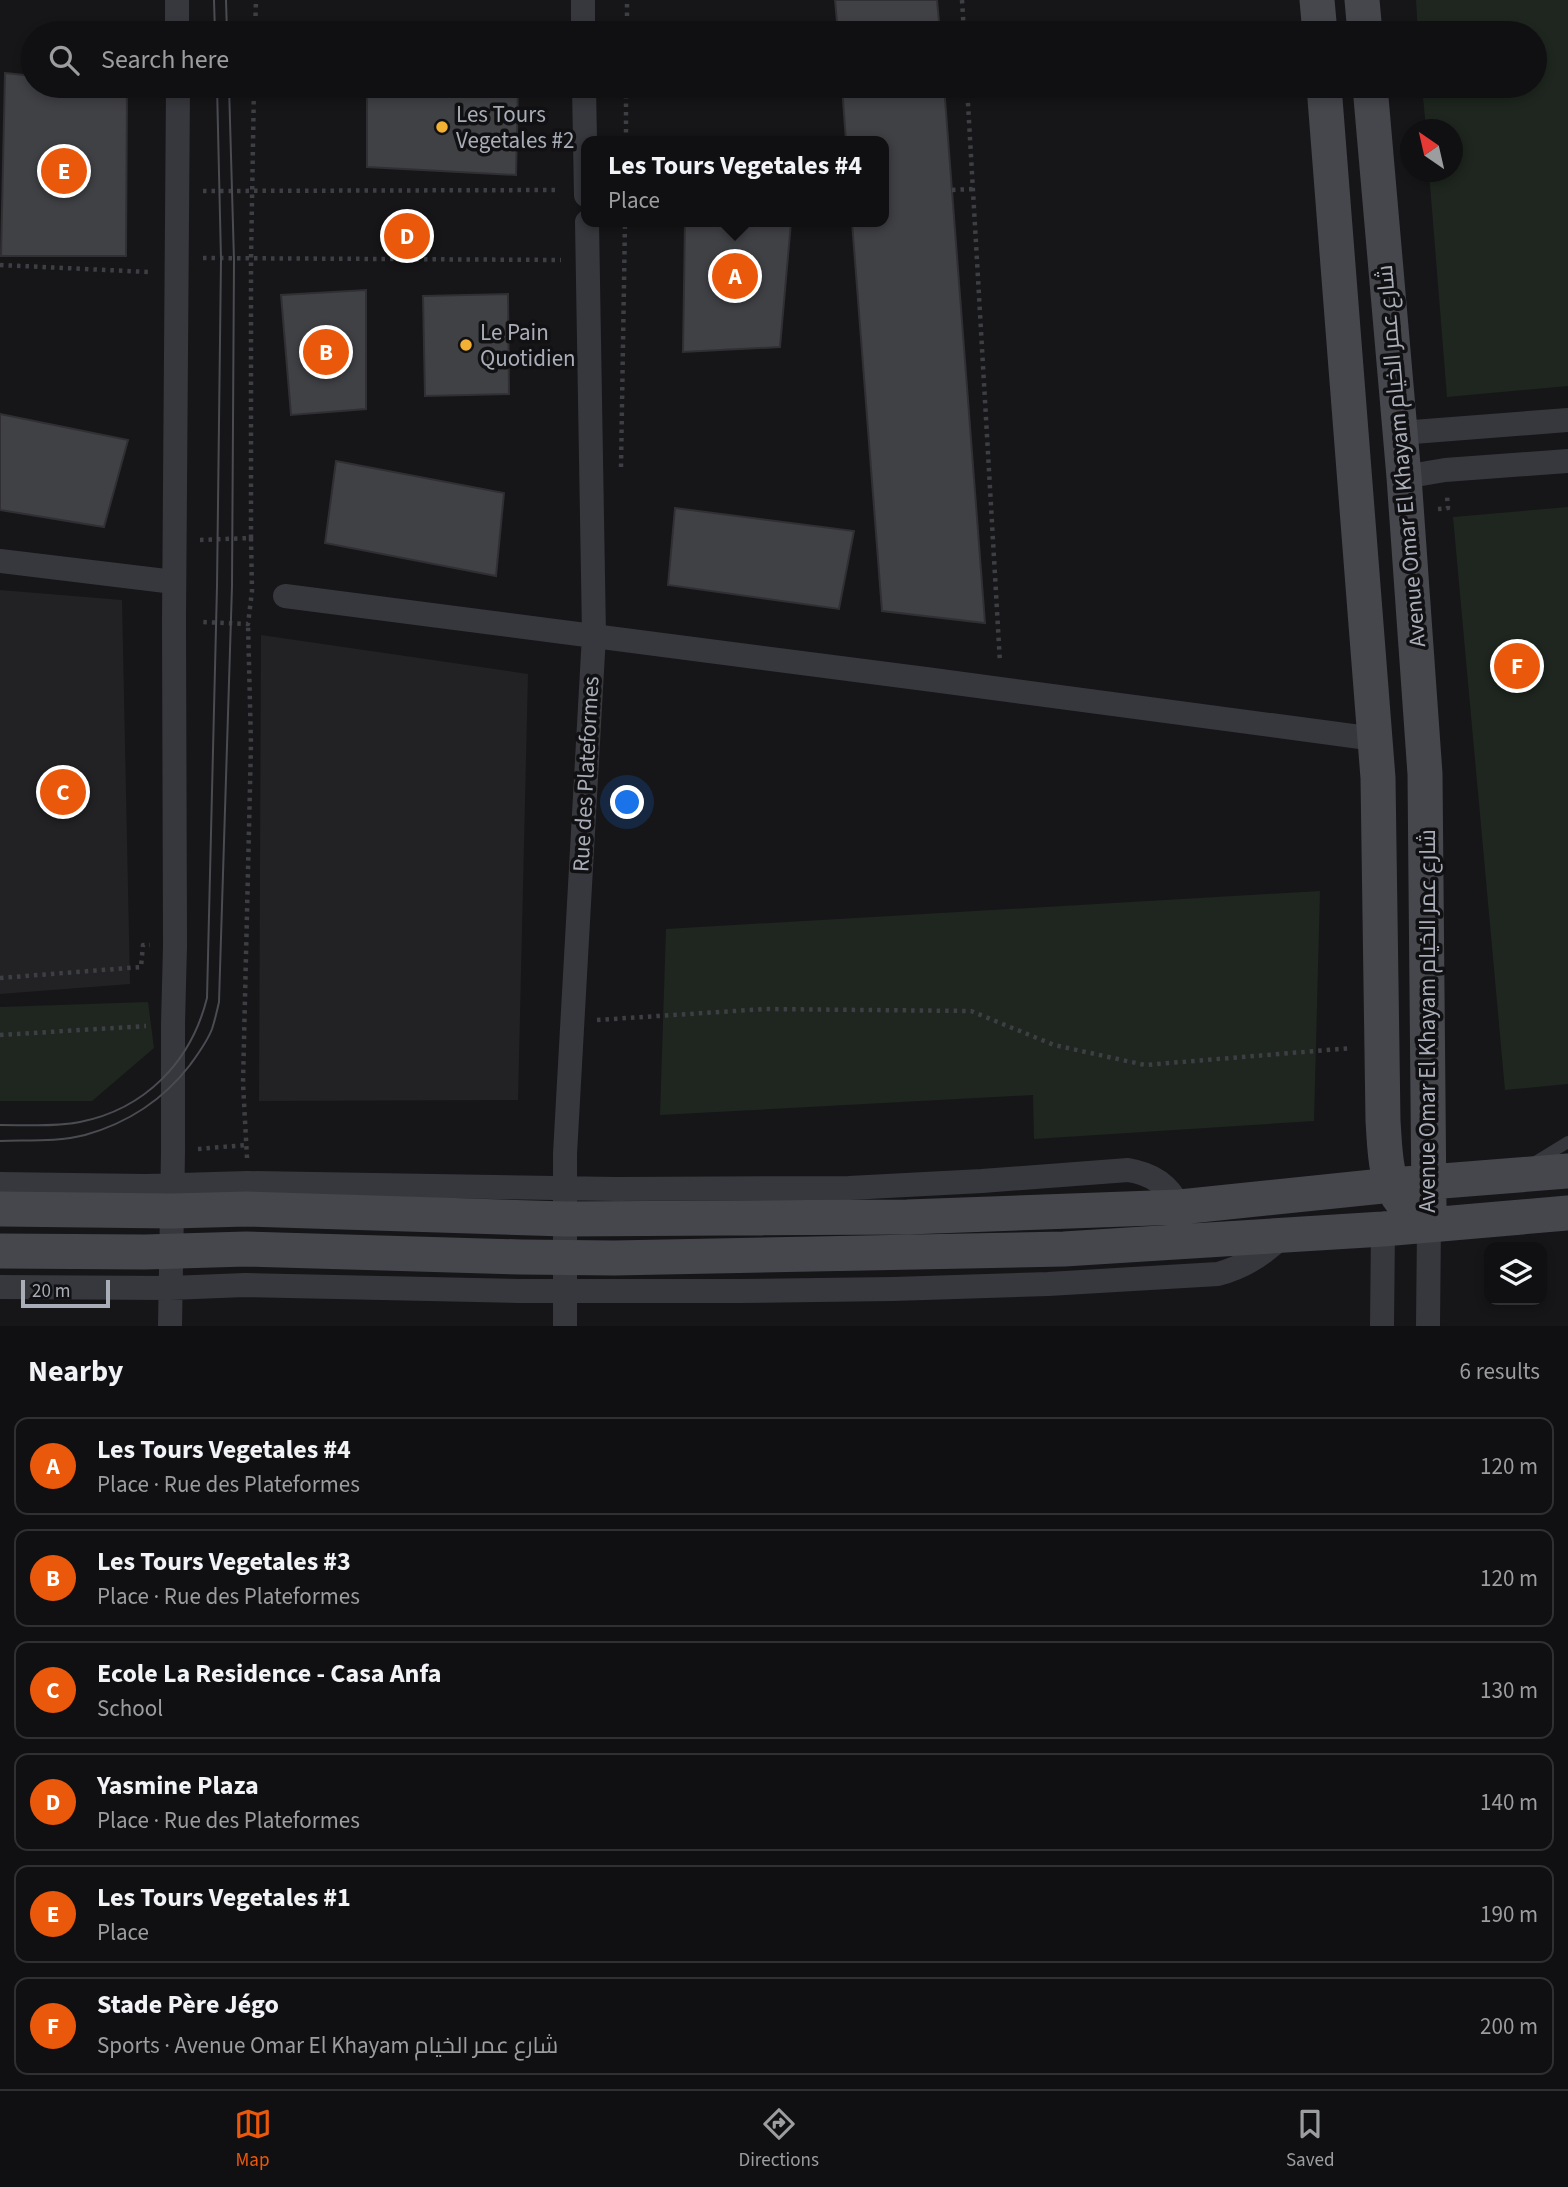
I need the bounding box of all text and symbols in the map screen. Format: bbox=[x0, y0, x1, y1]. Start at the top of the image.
search box bbox=[21, 21, 1547, 98]
icon: search bbox=[45, 41, 83, 79]
text: Search here bbox=[101, 41, 229, 78]
place label: Les Tours Vegetales #2 bbox=[456, 98, 574, 157]
marker: Les Tours Vegetales #2 bbox=[434, 119, 450, 135]
north arrow bbox=[1400, 119, 1463, 182]
popup bbox=[581, 136, 889, 227]
pin: E bbox=[41, 145, 87, 197]
text: Les Tours Vegetales #4 bbox=[608, 147, 862, 184]
text: Place bbox=[608, 184, 660, 217]
pin: D bbox=[384, 210, 430, 262]
pin: A bbox=[712, 250, 758, 302]
street label: Avenue Omar El Khayam شارع عمر الخيام bbox=[1368, 263, 1434, 649]
place label: Le Pain Quotidien bbox=[480, 316, 576, 375]
pin: B bbox=[303, 326, 349, 378]
marker: Le Pain Quotidien bbox=[458, 337, 474, 353]
pin: F bbox=[1494, 640, 1540, 692]
street label: Rue des Plateformes bbox=[564, 675, 608, 873]
pin: C bbox=[40, 766, 86, 818]
your location bbox=[610, 785, 644, 819]
street label: Avenue Omar El Khayam شارع عمر الخيام bbox=[1411, 829, 1444, 1213]
map controls bbox=[1484, 1242, 1547, 1305]
button: layers bbox=[1484, 1242, 1547, 1305]
scale bar bbox=[21, 1277, 110, 1309]
text: 20 m bbox=[32, 1278, 70, 1305]
text: Nearby bbox=[28, 1350, 123, 1393]
text: 6 results bbox=[1460, 1355, 1540, 1388]
text: Les Tours Vegetales #4 bbox=[97, 1431, 351, 1468]
text: A bbox=[46, 1450, 60, 1483]
text: 120 m bbox=[1480, 1450, 1538, 1483]
text: Place · Rue des Plateformes bbox=[97, 1468, 360, 1501]
text: Les Tours Vegetales #3 bbox=[97, 1543, 351, 1580]
text: B bbox=[46, 1562, 60, 1595]
text: 120 m bbox=[1480, 1562, 1538, 1595]
text: Place · Rue des Plateformes bbox=[97, 1580, 360, 1613]
text: Ecole La Residence - Casa Anfa bbox=[97, 1655, 441, 1692]
text: C bbox=[46, 1674, 60, 1707]
text: 130 m bbox=[1480, 1674, 1538, 1707]
text: School bbox=[97, 1692, 163, 1725]
text: Yasmine Plaza bbox=[97, 1767, 259, 1804]
text: D bbox=[46, 1786, 60, 1819]
text: 140 m bbox=[1480, 1786, 1538, 1819]
text: Place · Rue des Plateformes bbox=[97, 1804, 360, 1837]
text: Les Tours Vegetales #1 bbox=[97, 1879, 351, 1916]
text: E bbox=[47, 1898, 59, 1931]
text: 190 m bbox=[1480, 1898, 1538, 1931]
text: Place bbox=[97, 1916, 149, 1949]
text: Stade Père Jégo bbox=[97, 1986, 279, 2023]
text: F bbox=[47, 2010, 59, 2043]
text: 200 m bbox=[1480, 2010, 1538, 2043]
text: Sports · Avenue Omar El Khayam شارع عمر الخيام bbox=[97, 2029, 558, 2062]
tab: Map bbox=[234, 2105, 272, 2174]
tab: Directions bbox=[739, 2105, 819, 2174]
tab: Saved bbox=[1286, 2105, 1334, 2174]

